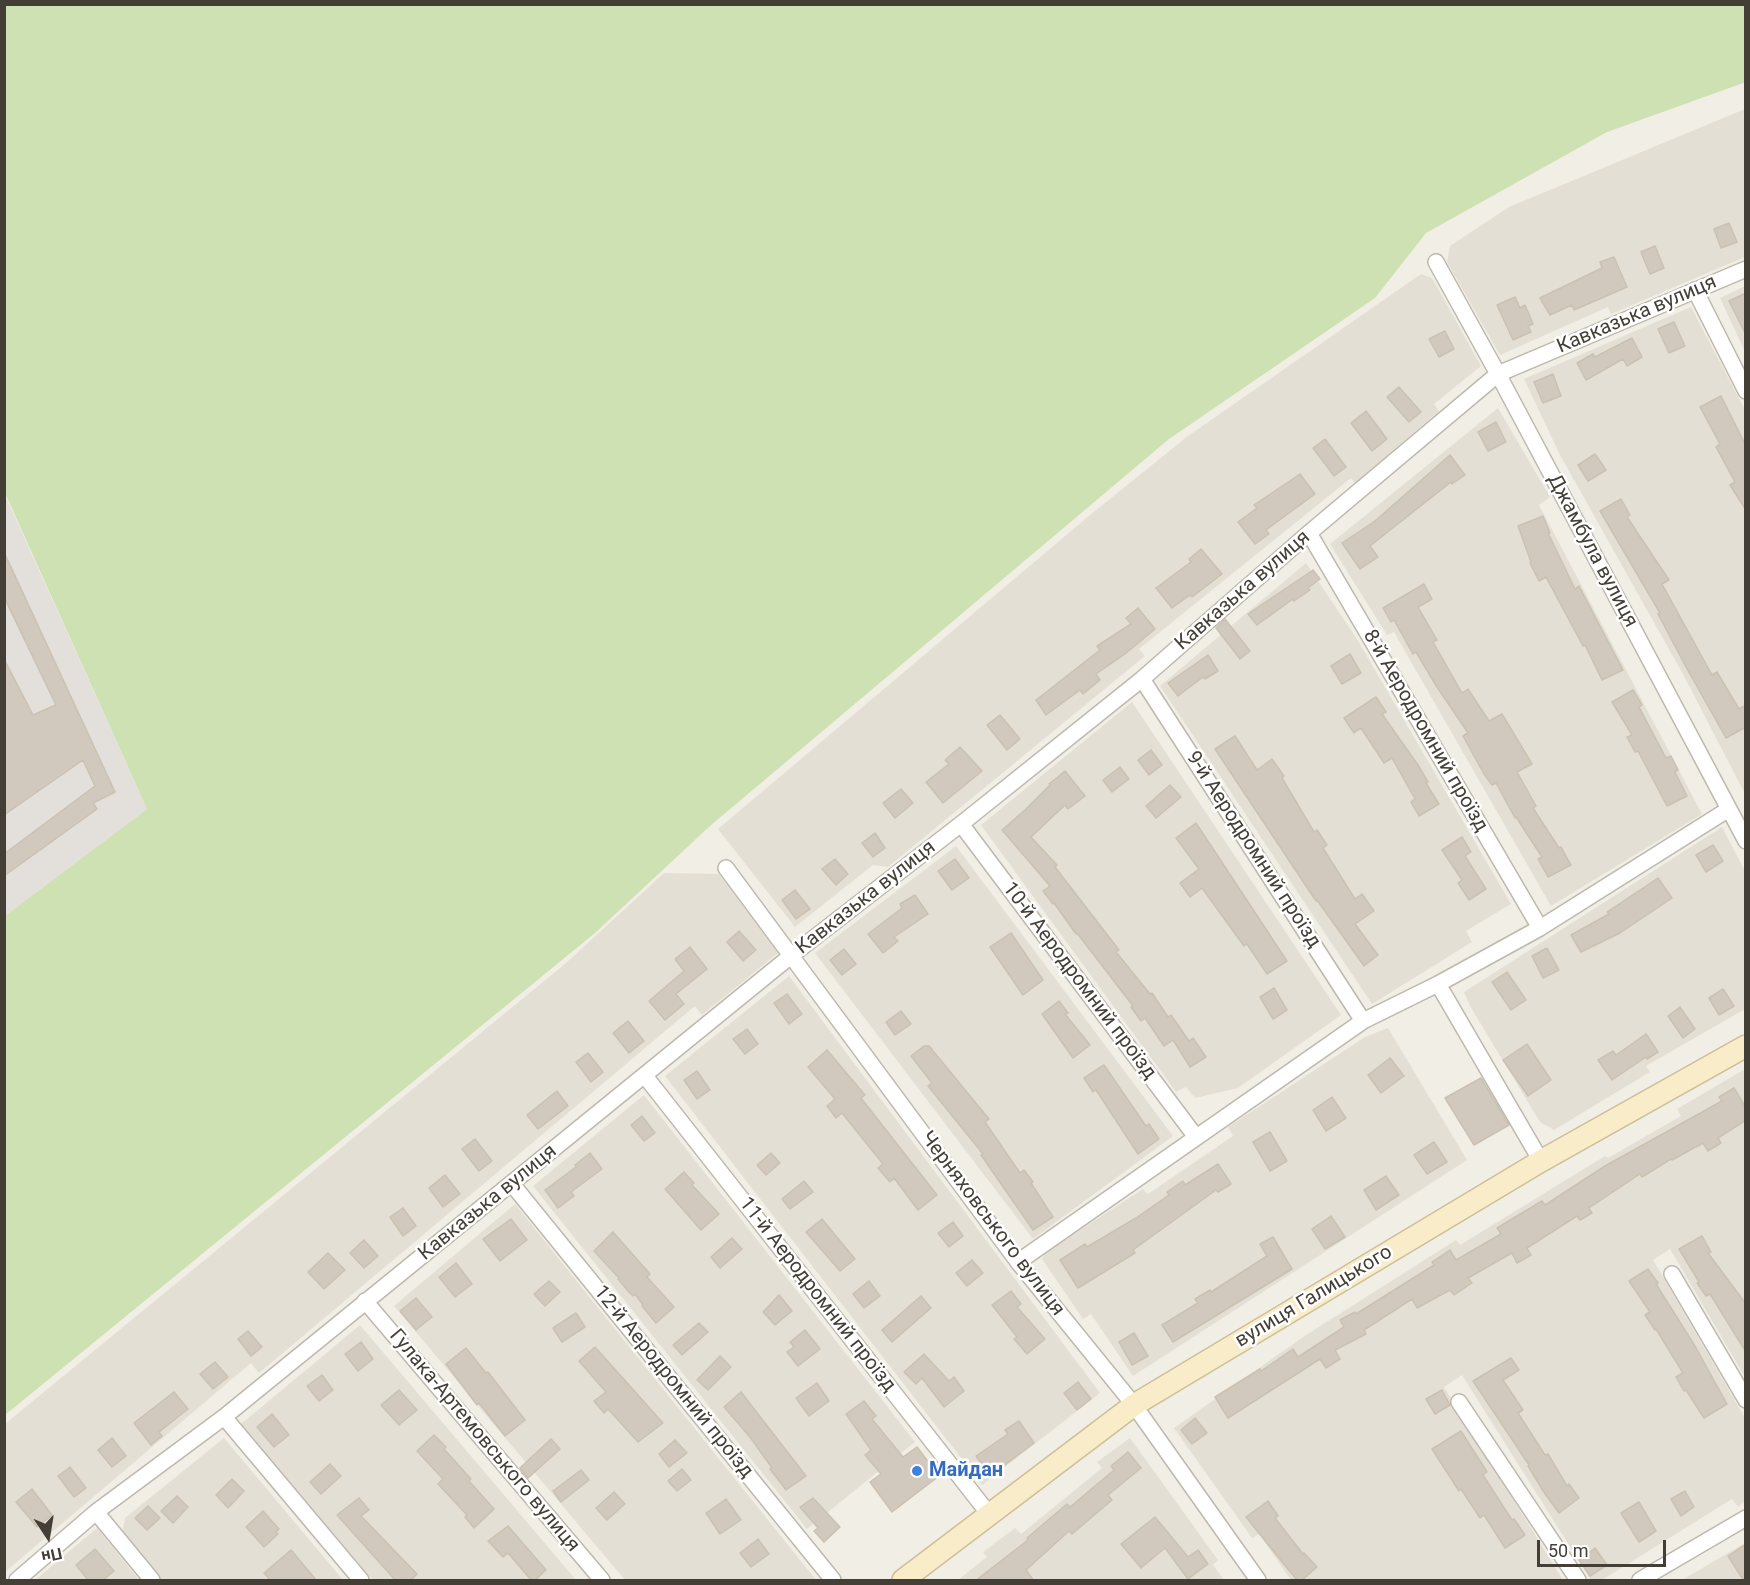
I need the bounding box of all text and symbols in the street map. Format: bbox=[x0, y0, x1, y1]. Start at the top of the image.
street label: Кавказька вулиця bbox=[1554, 271, 1720, 359]
street label: Джамбула вулиця bbox=[1541, 470, 1643, 632]
street label: Кавказька вулиця bbox=[1171, 526, 1315, 656]
street label: 8-й Аеродромний проїзд bbox=[1357, 626, 1493, 836]
street label: 9-й Аеродромний проїзд bbox=[1180, 747, 1326, 953]
street label: Кавказька вулиця bbox=[791, 836, 941, 960]
street label: 10-й Аеродромний проїзд bbox=[997, 878, 1161, 1084]
street label: Черняховського вулиця bbox=[915, 1127, 1069, 1321]
street label: Кавказька вулиця bbox=[414, 1140, 562, 1266]
street label: 11-й Аеродромний проїзд bbox=[733, 1193, 901, 1397]
street label: вулиця Галицького bbox=[1231, 1241, 1397, 1353]
street label: 12-й Аеродромний проїзд bbox=[588, 1281, 758, 1483]
street label: Гулака-Артемовського вулиця bbox=[384, 1325, 584, 1557]
place label: Майдан bbox=[929, 1459, 1003, 1483]
marker: Майдан bbox=[910, 1464, 924, 1478]
north arrow bbox=[18, 1507, 78, 1567]
scale bar bbox=[1540, 1528, 1669, 1566]
text: 50 m bbox=[1548, 1540, 1588, 1561]
text: Пн bbox=[40, 1544, 64, 1567]

